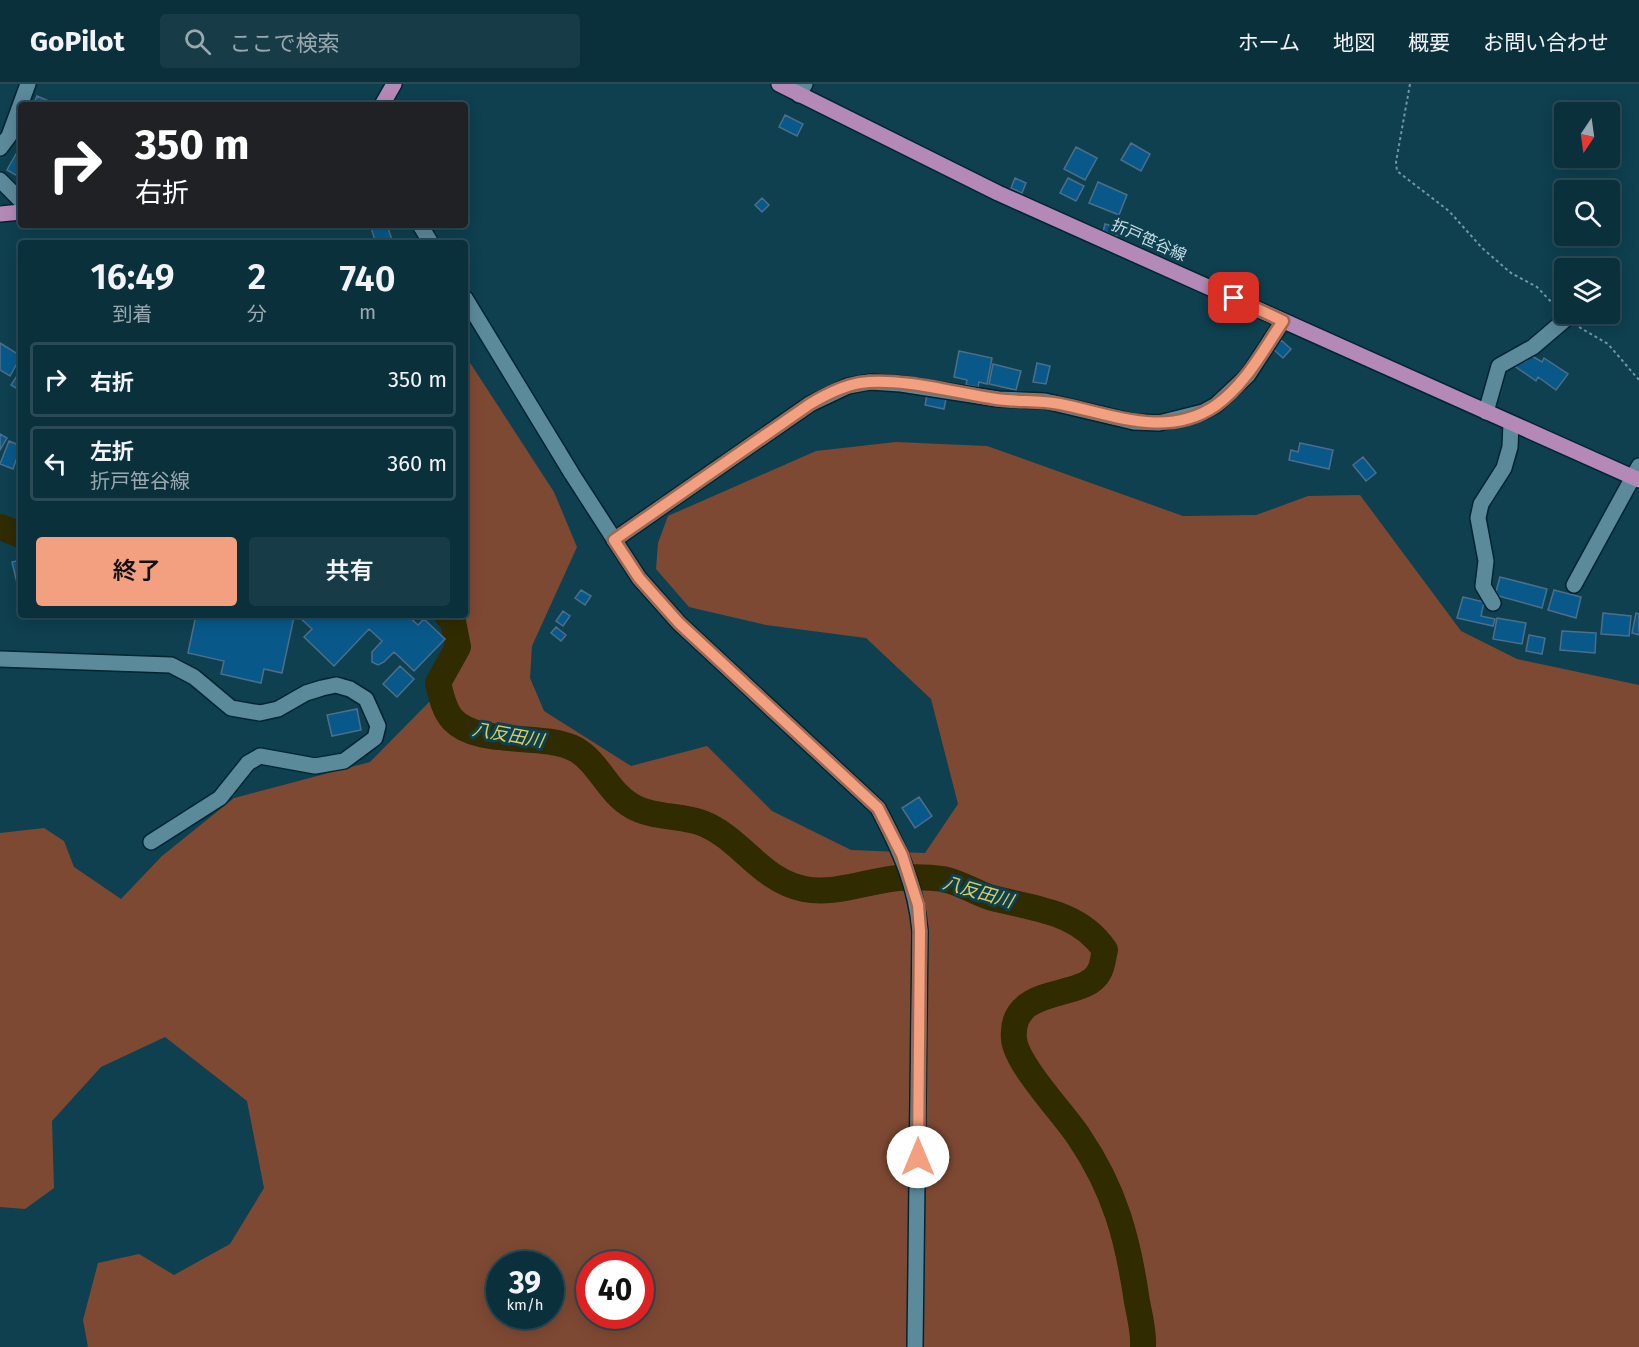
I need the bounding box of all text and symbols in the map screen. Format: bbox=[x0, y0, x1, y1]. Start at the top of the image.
search box bbox=[160, 14, 580, 68]
text: GoPilot bbox=[30, 25, 124, 58]
icon: search bbox=[181, 25, 214, 58]
text: ここで検索 bbox=[229, 30, 339, 57]
text: ホーム bbox=[1238, 30, 1300, 56]
text: 地図 bbox=[1333, 30, 1375, 56]
text: 概要 bbox=[1408, 30, 1450, 56]
text: お問い合わせ bbox=[1483, 30, 1609, 56]
north arrow bbox=[1554, 102, 1620, 168]
map controls bbox=[1554, 102, 1620, 324]
text: 350 m bbox=[135, 120, 249, 170]
icon: right bbox=[36, 126, 114, 204]
text: 右折 bbox=[135, 177, 189, 209]
button: search bbox=[1554, 180, 1620, 246]
street label: 折戸笹谷線 bbox=[1109, 215, 1189, 265]
text: 16:49 bbox=[90, 255, 175, 299]
text: 2 bbox=[248, 255, 266, 299]
text: 740 bbox=[339, 257, 396, 301]
button: layers bbox=[1554, 258, 1620, 324]
pin bbox=[1208, 272, 1259, 323]
icon: arrive bbox=[1217, 281, 1250, 314]
text: m bbox=[359, 300, 376, 324]
text: 到着 bbox=[112, 302, 152, 326]
text: 分 bbox=[247, 302, 267, 326]
icon: right bbox=[39, 363, 72, 396]
text: 350 m bbox=[388, 366, 447, 393]
text: 右折 bbox=[90, 369, 134, 396]
text: 左折 bbox=[90, 438, 134, 465]
icon: left bbox=[39, 447, 72, 480]
text: 360 m bbox=[387, 450, 447, 477]
text: 折戸笹谷線 bbox=[90, 469, 190, 493]
button: 終了 bbox=[36, 537, 237, 606]
button: 共有 bbox=[249, 537, 450, 606]
water label: 八反田川 bbox=[471, 718, 547, 752]
water label: 八反田川 bbox=[940, 872, 1018, 913]
position arrow bbox=[886, 1125, 950, 1189]
speed limit sign: 40 bbox=[576, 1251, 654, 1329]
text: 39 bbox=[509, 1265, 541, 1301]
text: km/h bbox=[506, 1296, 544, 1314]

